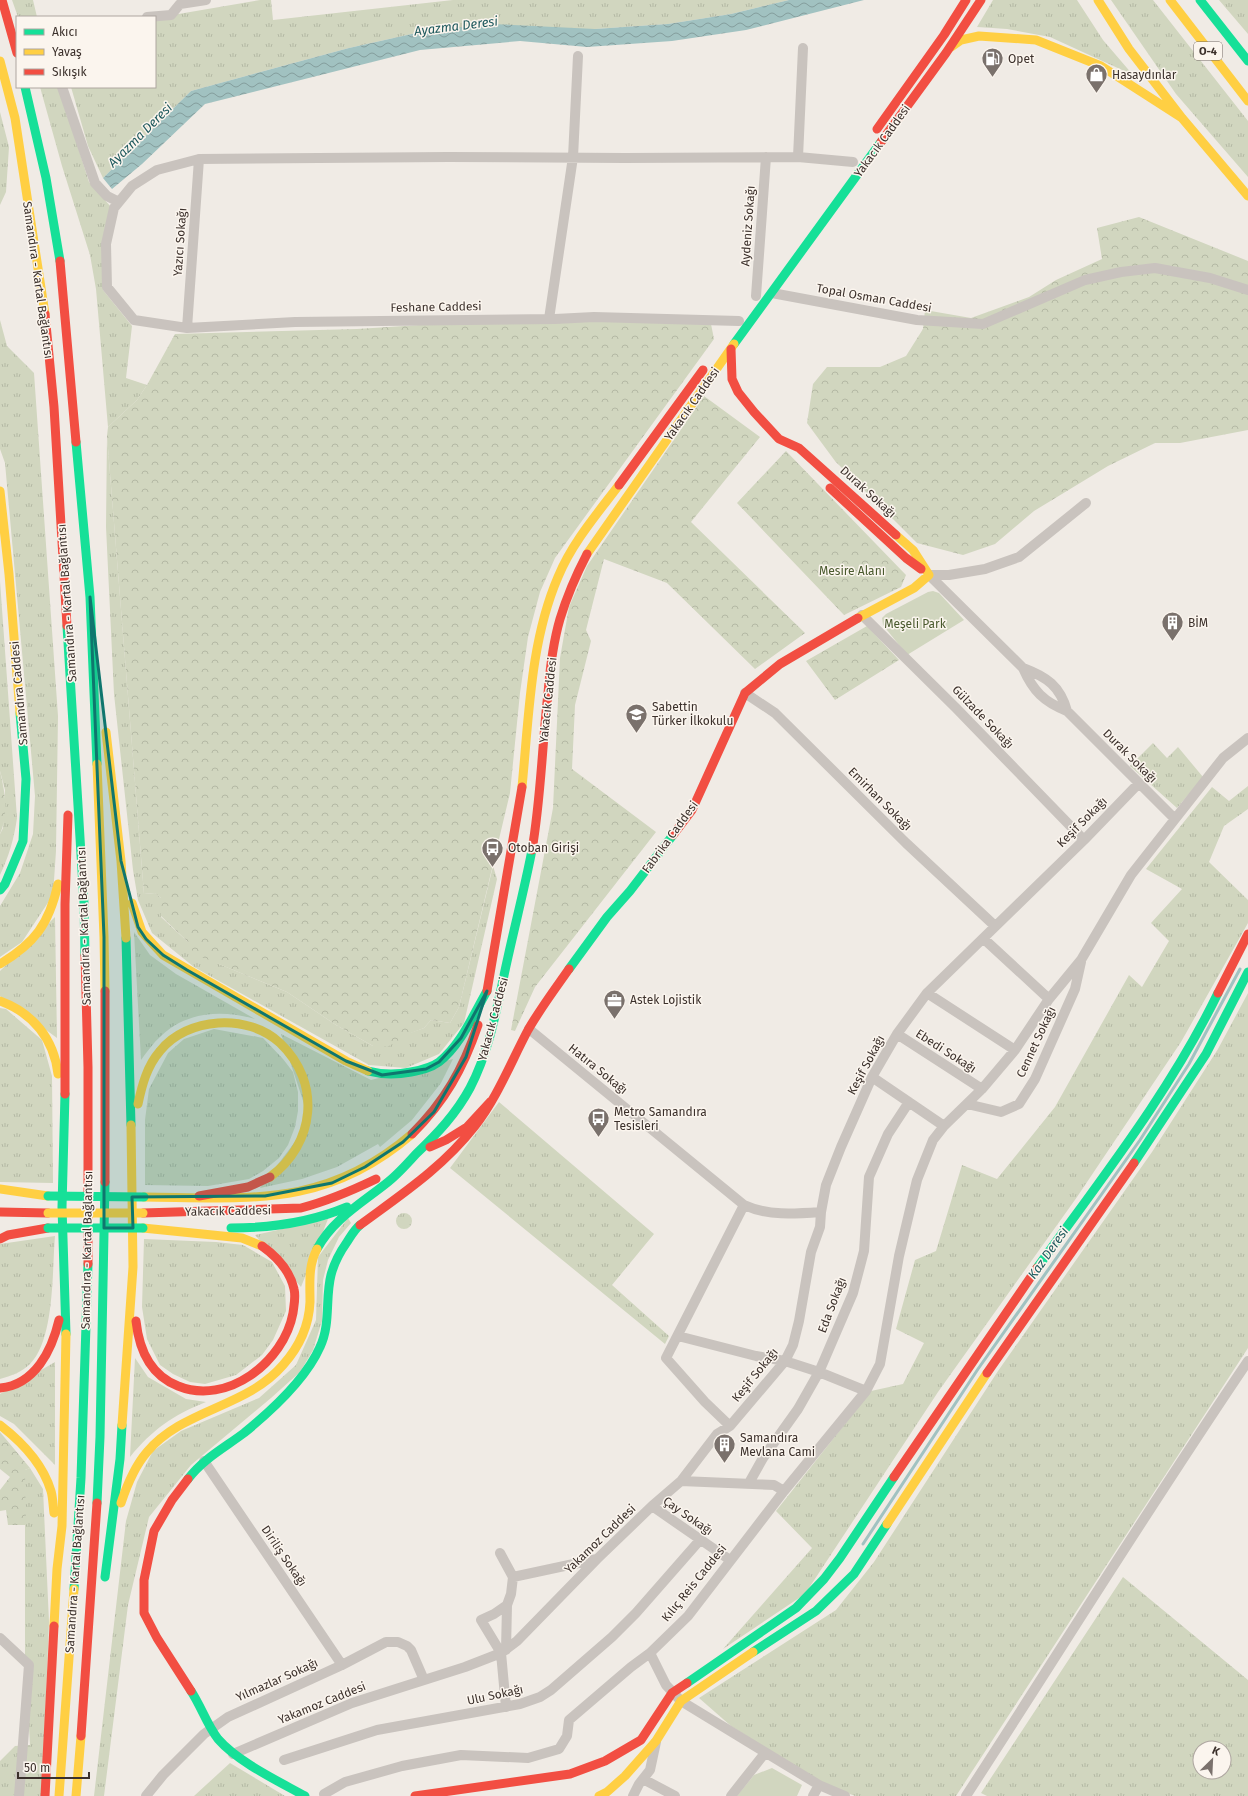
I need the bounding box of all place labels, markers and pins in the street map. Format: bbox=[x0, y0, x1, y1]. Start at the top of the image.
fuel station icon: Opet bbox=[980, 46, 1006, 79]
place label: Opet bbox=[1008, 52, 1035, 66]
shop icon: Hasaydınlar bbox=[1084, 62, 1110, 95]
place label: Hasaydınlar bbox=[1112, 68, 1177, 82]
building icon: BİM bbox=[1160, 610, 1186, 643]
place label: BİM bbox=[1188, 615, 1208, 630]
place label: Sabettin Türker İlkokulu bbox=[652, 700, 733, 728]
school or university icon: Sabettin Türker İlkokulu bbox=[624, 701, 650, 734]
bus stop icon: Otoban Girişi bbox=[480, 835, 506, 868]
place label: Otoban Girişi bbox=[508, 841, 579, 855]
office icon: Astek Lojistik bbox=[601, 987, 627, 1020]
place label: Astek Lojistik bbox=[630, 993, 702, 1007]
place label: Metro Samandıra Tesisleri bbox=[614, 1105, 707, 1133]
bus stop icon: Metro Samandıra Tesisleri bbox=[586, 1106, 612, 1139]
place label: Samandıra Mevlana Cami bbox=[740, 1431, 815, 1459]
building icon: Samandıra Mevlana Cami bbox=[712, 1432, 738, 1465]

